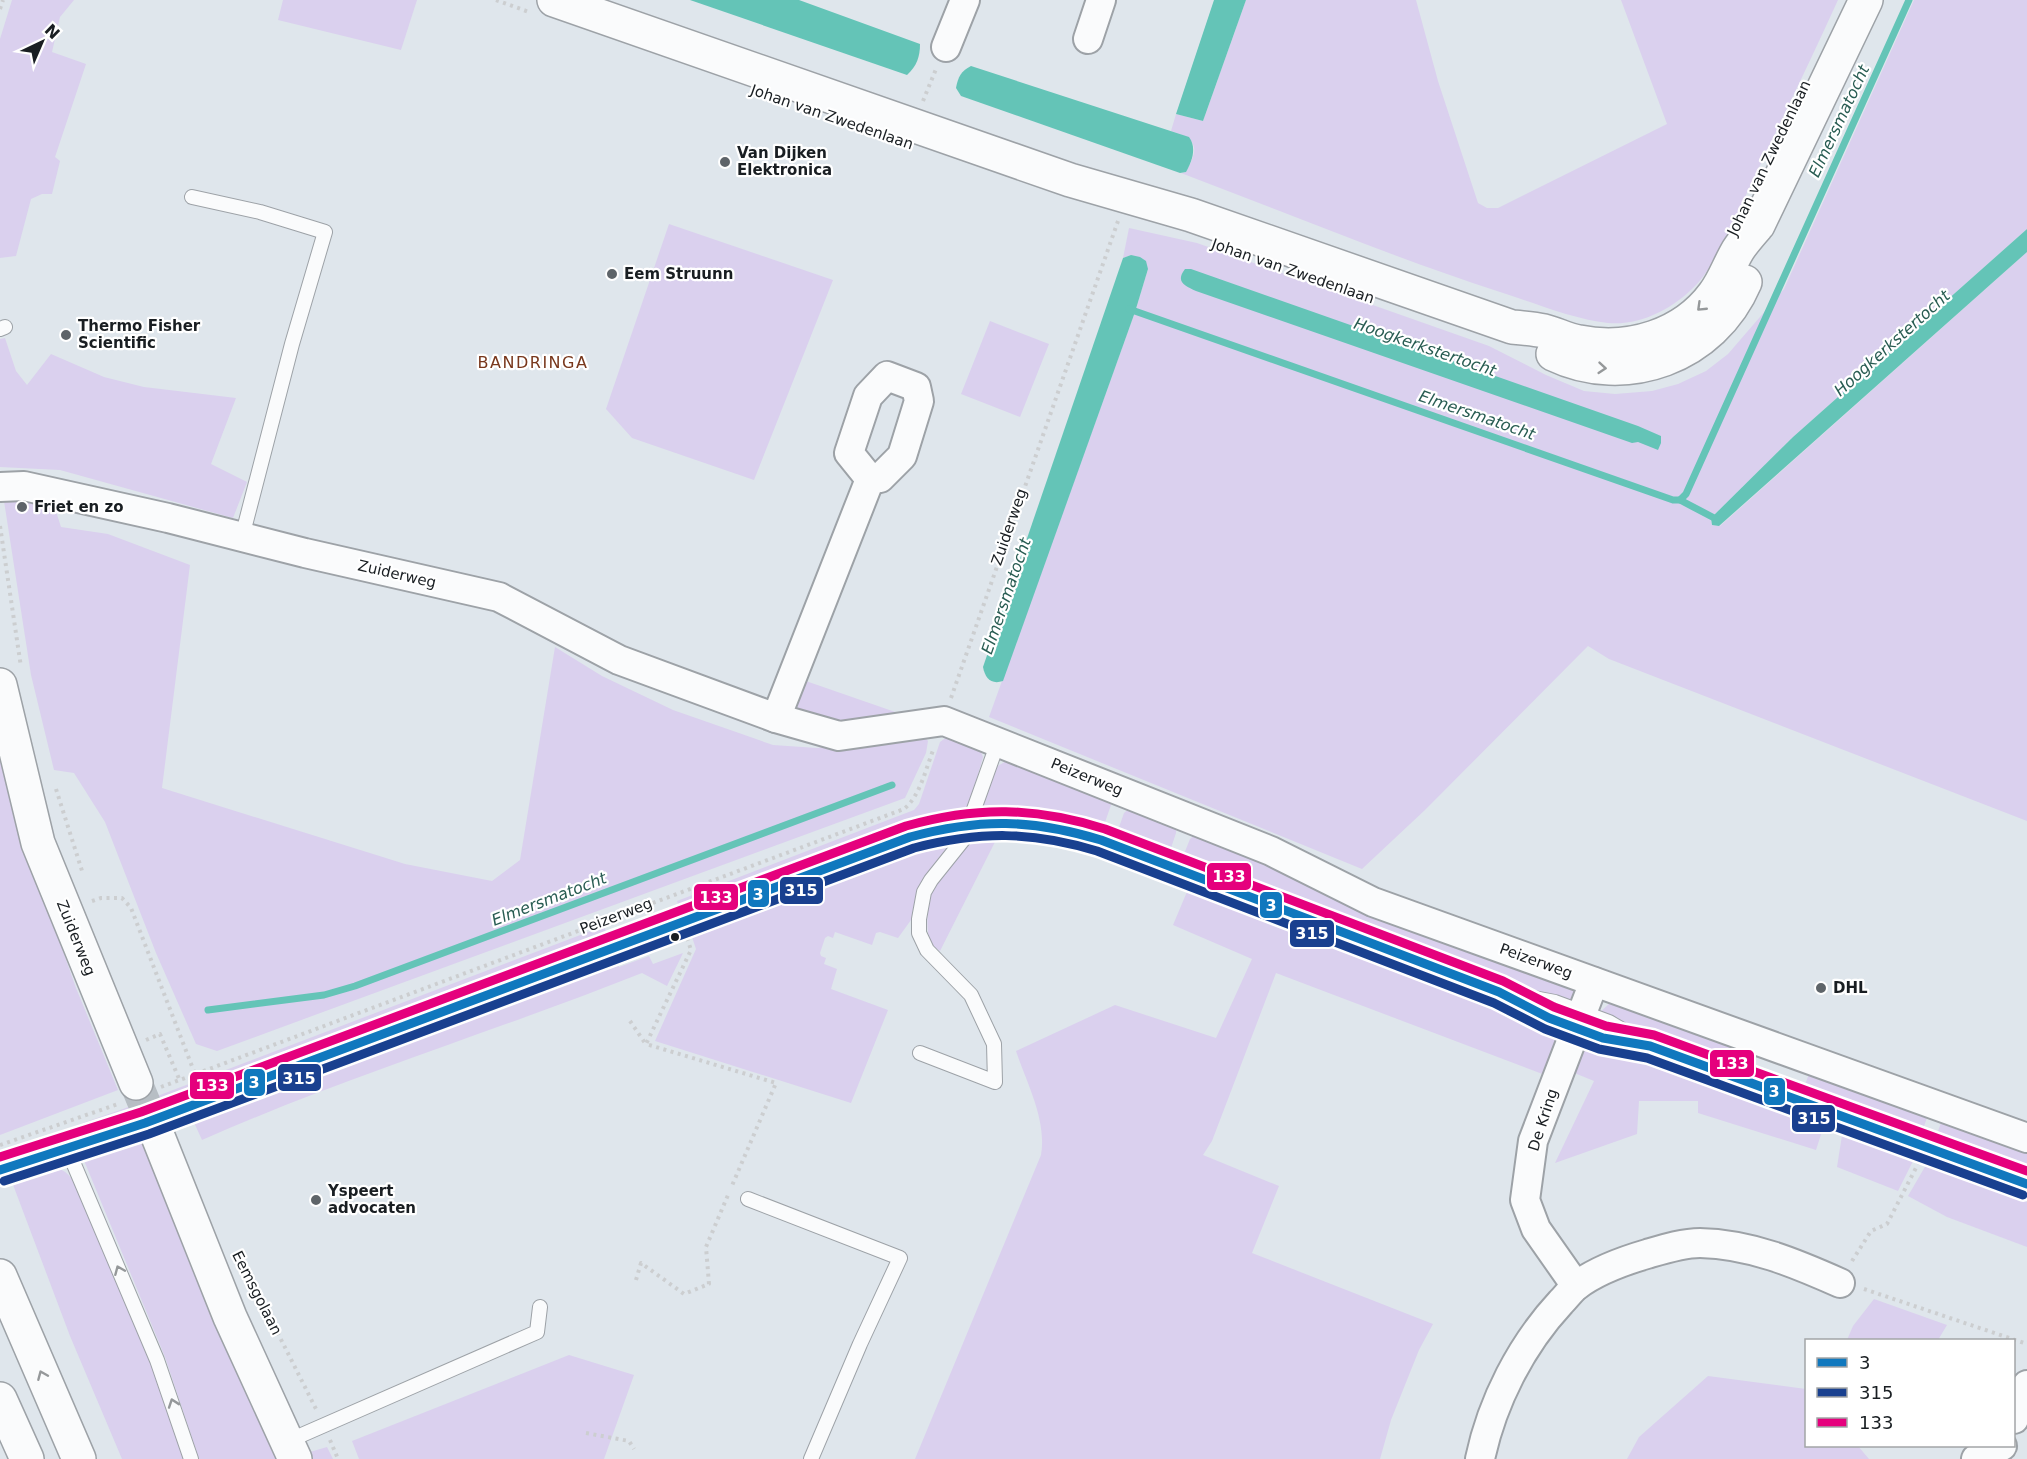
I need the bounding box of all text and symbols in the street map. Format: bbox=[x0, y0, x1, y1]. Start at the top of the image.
north arrow bbox=[12, 12, 72, 72]
text: N bbox=[41, 20, 63, 43]
water label: Elmersmatocht bbox=[1805, 61, 1874, 180]
street label: Johan van Zwedenlaan bbox=[1723, 77, 1815, 240]
street label: Johan van Zwedenlaan bbox=[747, 80, 916, 153]
place label: Van Dijken Elektronica bbox=[737, 144, 832, 179]
marker: Van Dijken Elektronica bbox=[718, 155, 732, 169]
street label: Johan van Zwedenlaan bbox=[1208, 234, 1377, 307]
place label: Eem Struunn bbox=[624, 265, 733, 283]
marker: Eem Struunn bbox=[605, 267, 619, 281]
water label: Hoogkerkstertocht bbox=[1830, 286, 1954, 400]
one-way arrow bbox=[1698, 300, 1709, 311]
water label: Hoogkerkstertocht bbox=[1351, 314, 1499, 380]
place label: Thermo Fisher Scientific bbox=[78, 317, 201, 352]
marker: Thermo Fisher Scientific bbox=[59, 328, 73, 342]
district label: BANDRINGA bbox=[478, 353, 588, 372]
one-way arrow bbox=[1598, 361, 1607, 374]
water label: Elmersmatocht bbox=[1416, 386, 1538, 444]
street label: Zuiderweg bbox=[987, 486, 1031, 568]
place label: Friet en zo bbox=[34, 498, 124, 516]
marker: Friet en zo bbox=[15, 500, 29, 514]
water label: Elmersmatocht bbox=[977, 535, 1035, 657]
street label: Zuiderweg bbox=[356, 556, 438, 592]
street label: Peizerweg bbox=[1048, 754, 1126, 800]
line badge: 133 bbox=[1206, 862, 1252, 891]
text: 133 bbox=[1212, 867, 1246, 886]
water label: Elmersmatocht bbox=[489, 868, 610, 930]
line badge: 315 bbox=[779, 876, 824, 905]
line badge: 3 bbox=[747, 879, 770, 908]
text: 315 bbox=[784, 881, 818, 900]
line badge: 133 bbox=[693, 883, 739, 911]
text: 3 bbox=[752, 885, 764, 904]
text: 133 bbox=[699, 888, 733, 907]
line badge: 3 bbox=[1259, 891, 1283, 919]
street label: Peizerweg bbox=[577, 894, 655, 938]
text: 3 bbox=[1265, 896, 1277, 915]
street label: Zuiderweg bbox=[53, 898, 99, 978]
line badge: 315 bbox=[1289, 919, 1335, 948]
text: 315 bbox=[1295, 924, 1329, 943]
unlabelled marker bbox=[669, 931, 681, 943]
street label: Peizerweg bbox=[1497, 940, 1575, 982]
place label: DHL bbox=[1833, 979, 1868, 997]
marker: DHL bbox=[1814, 981, 1828, 995]
line badge: 133 bbox=[1709, 1049, 1755, 1078]
text: 133 bbox=[1715, 1054, 1749, 1073]
line badge: 315 bbox=[277, 1063, 322, 1092]
line badge: 3 bbox=[243, 1068, 266, 1097]
text: 315 bbox=[282, 1069, 316, 1088]
line badge: 133 bbox=[189, 1071, 235, 1100]
text: 3 bbox=[248, 1073, 260, 1092]
text: 133 bbox=[195, 1076, 229, 1095]
line badge: 3 bbox=[1763, 1077, 1786, 1106]
text: 3 bbox=[1768, 1082, 1780, 1101]
street label: De Kring bbox=[1524, 1086, 1562, 1154]
line badge: 315 bbox=[1791, 1104, 1836, 1133]
text: 315 bbox=[1797, 1109, 1831, 1128]
place label: Yspeert advocaten bbox=[327, 1182, 416, 1217]
marker: Yspeert advocaten bbox=[309, 1193, 323, 1207]
street label: Eemsgolaan bbox=[228, 1248, 286, 1338]
one-way arrow bbox=[114, 1266, 126, 1277]
legend bbox=[1805, 1339, 2015, 1447]
text: 3 bbox=[1859, 1352, 1870, 1373]
one-way arrow bbox=[37, 1370, 49, 1381]
text: 315 bbox=[1859, 1382, 1893, 1403]
one-way arrow bbox=[168, 1398, 181, 1409]
text: 133 bbox=[1859, 1412, 1893, 1433]

